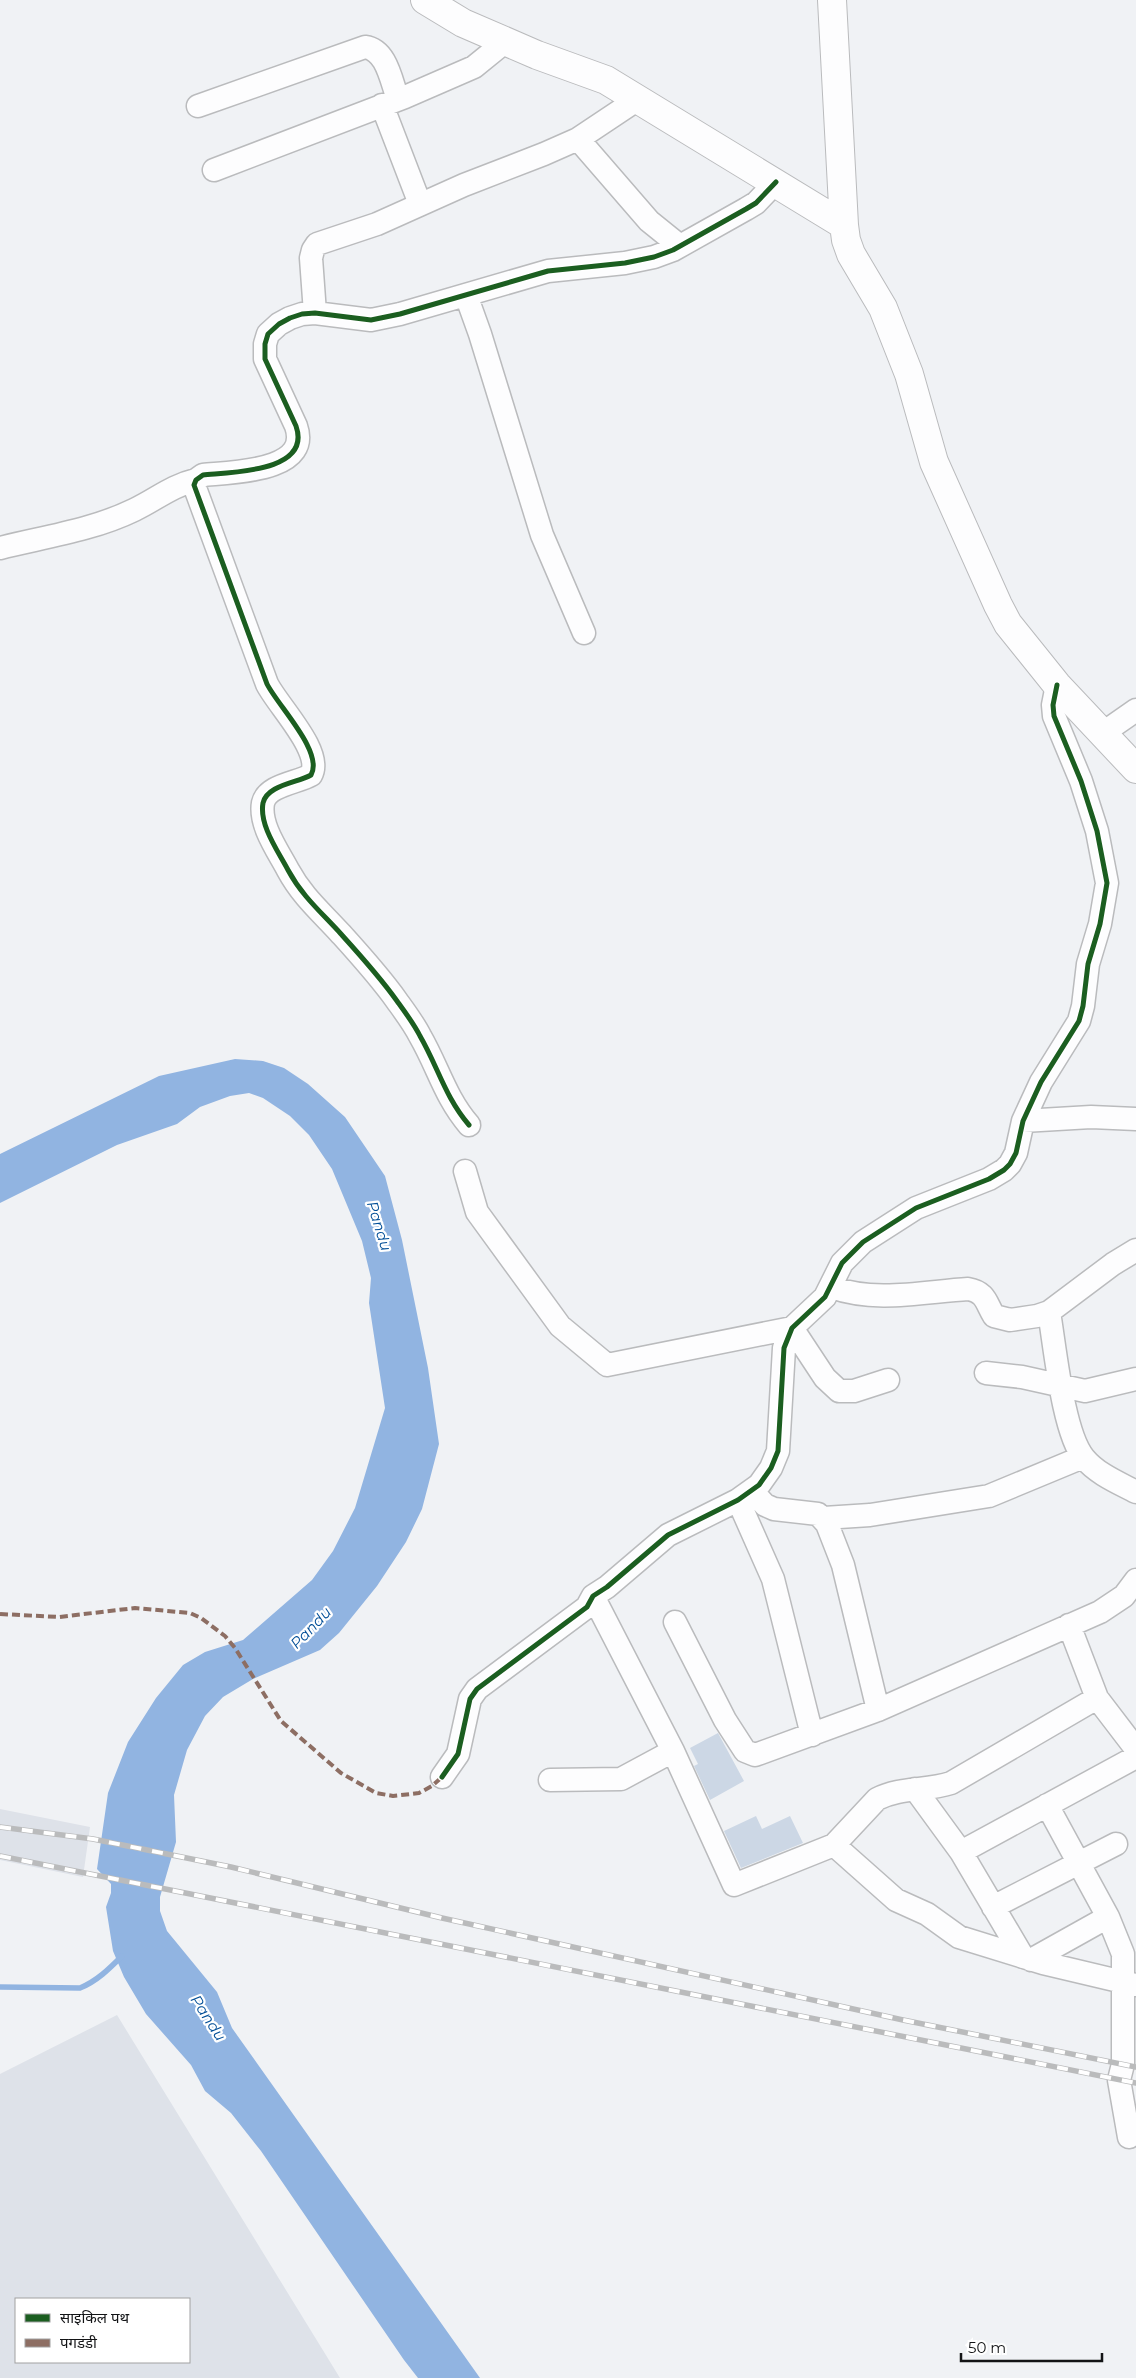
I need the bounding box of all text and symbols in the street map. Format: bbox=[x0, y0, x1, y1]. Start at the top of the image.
water label: Pandu bbox=[363, 1199, 396, 1253]
water label: Pandu bbox=[286, 1603, 335, 1653]
water label: Pandu bbox=[187, 1991, 230, 2044]
legend bbox=[15, 2298, 190, 2363]
text: साइकिल पथ bbox=[60, 2308, 129, 2327]
scale bar bbox=[961, 2330, 1102, 2362]
text: पगडंडी bbox=[60, 2333, 98, 2352]
text: 50 m bbox=[968, 2338, 1006, 2357]

